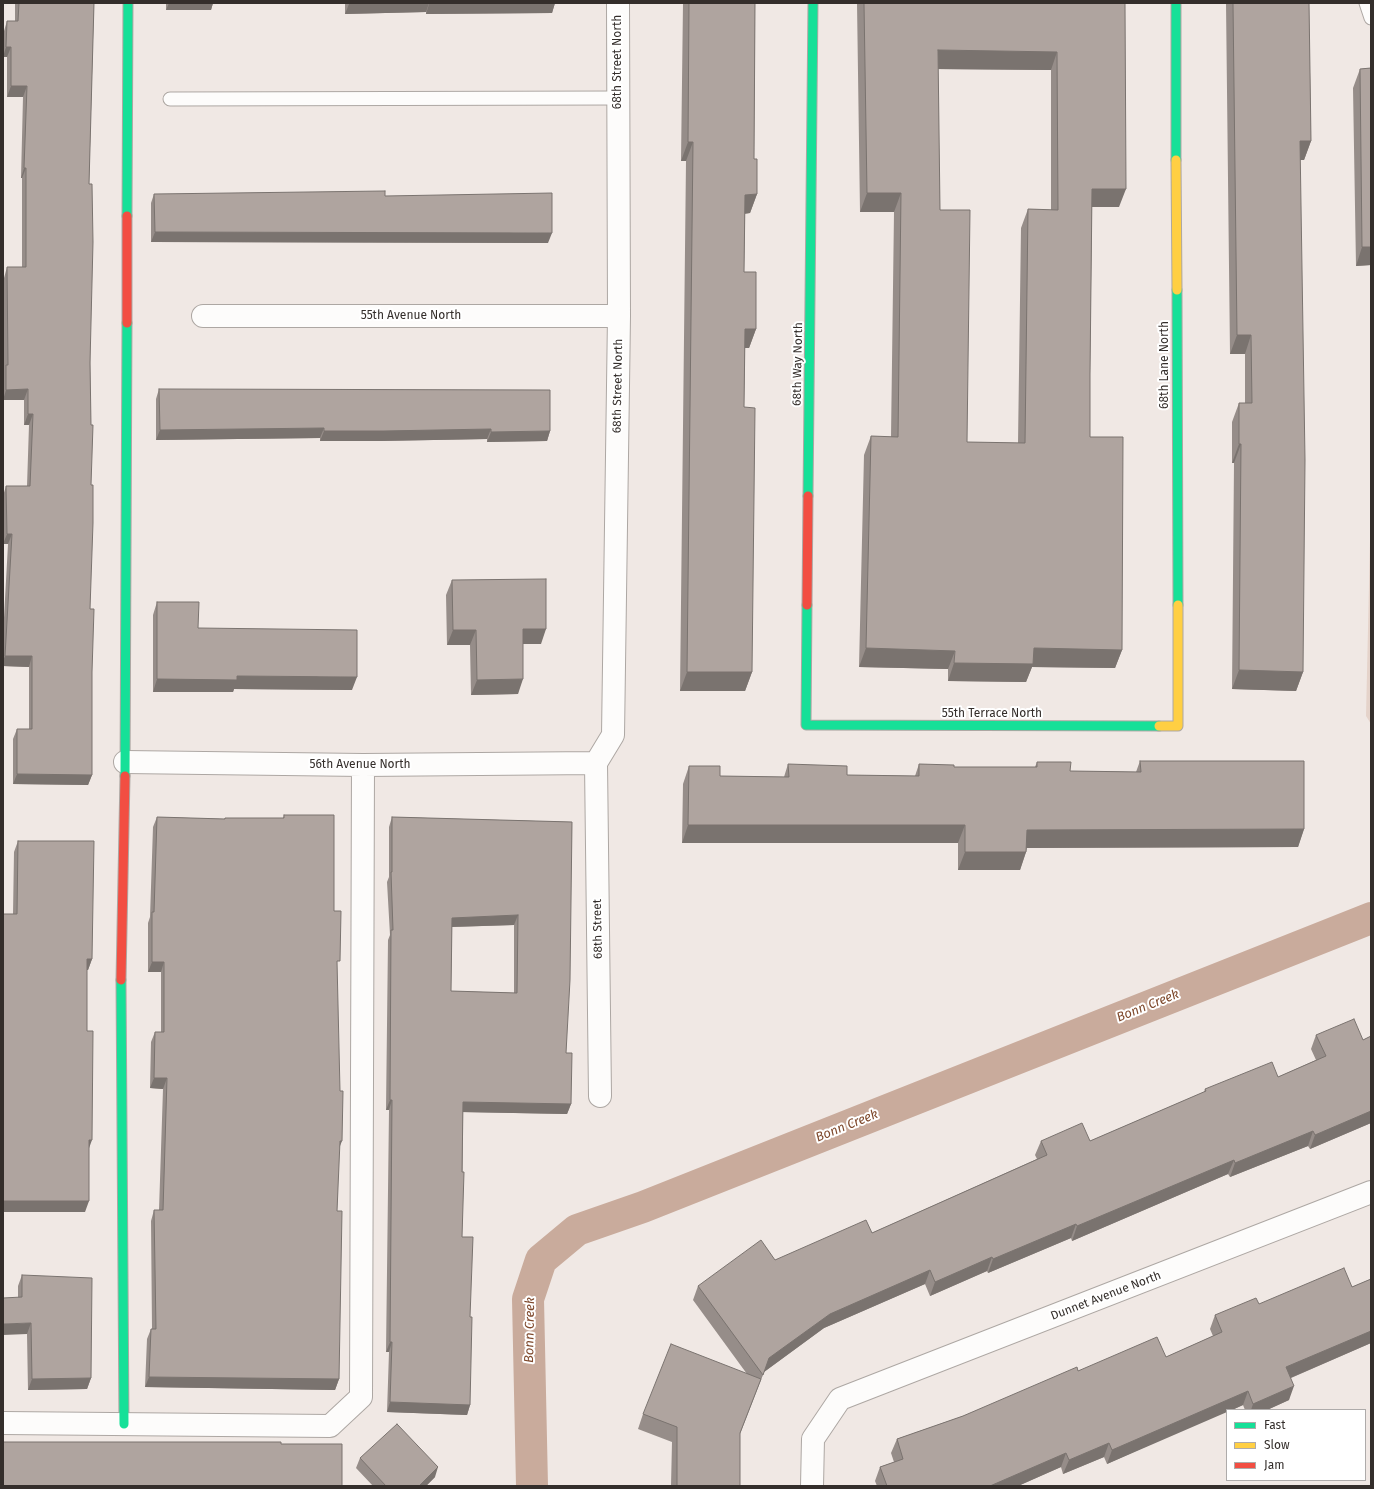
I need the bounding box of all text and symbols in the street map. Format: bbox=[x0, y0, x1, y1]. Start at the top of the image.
street label: 68th Street North bbox=[611, 15, 625, 109]
street label: 55th Avenue North bbox=[361, 309, 461, 323]
street label: 68th Lane North bbox=[1158, 321, 1172, 409]
street label: 68th Way North bbox=[790, 322, 806, 406]
street label: 68th Street North bbox=[610, 339, 626, 433]
street label: 55th Terrace North bbox=[942, 707, 1042, 721]
street label: 56th Avenue North bbox=[309, 758, 411, 772]
street label: 68th Street bbox=[590, 899, 606, 959]
water label: Bonn Creek bbox=[1115, 986, 1181, 1026]
water label: Bonn Creek bbox=[814, 1106, 880, 1146]
street label: Dunnet Avenue North bbox=[1049, 1268, 1163, 1324]
water label: Bonn Creek bbox=[522, 1297, 538, 1363]
legend bbox=[1226, 1409, 1366, 1481]
text: Fast bbox=[1264, 1418, 1286, 1432]
text: Slow bbox=[1264, 1438, 1290, 1452]
text: Jam bbox=[1264, 1458, 1284, 1472]

